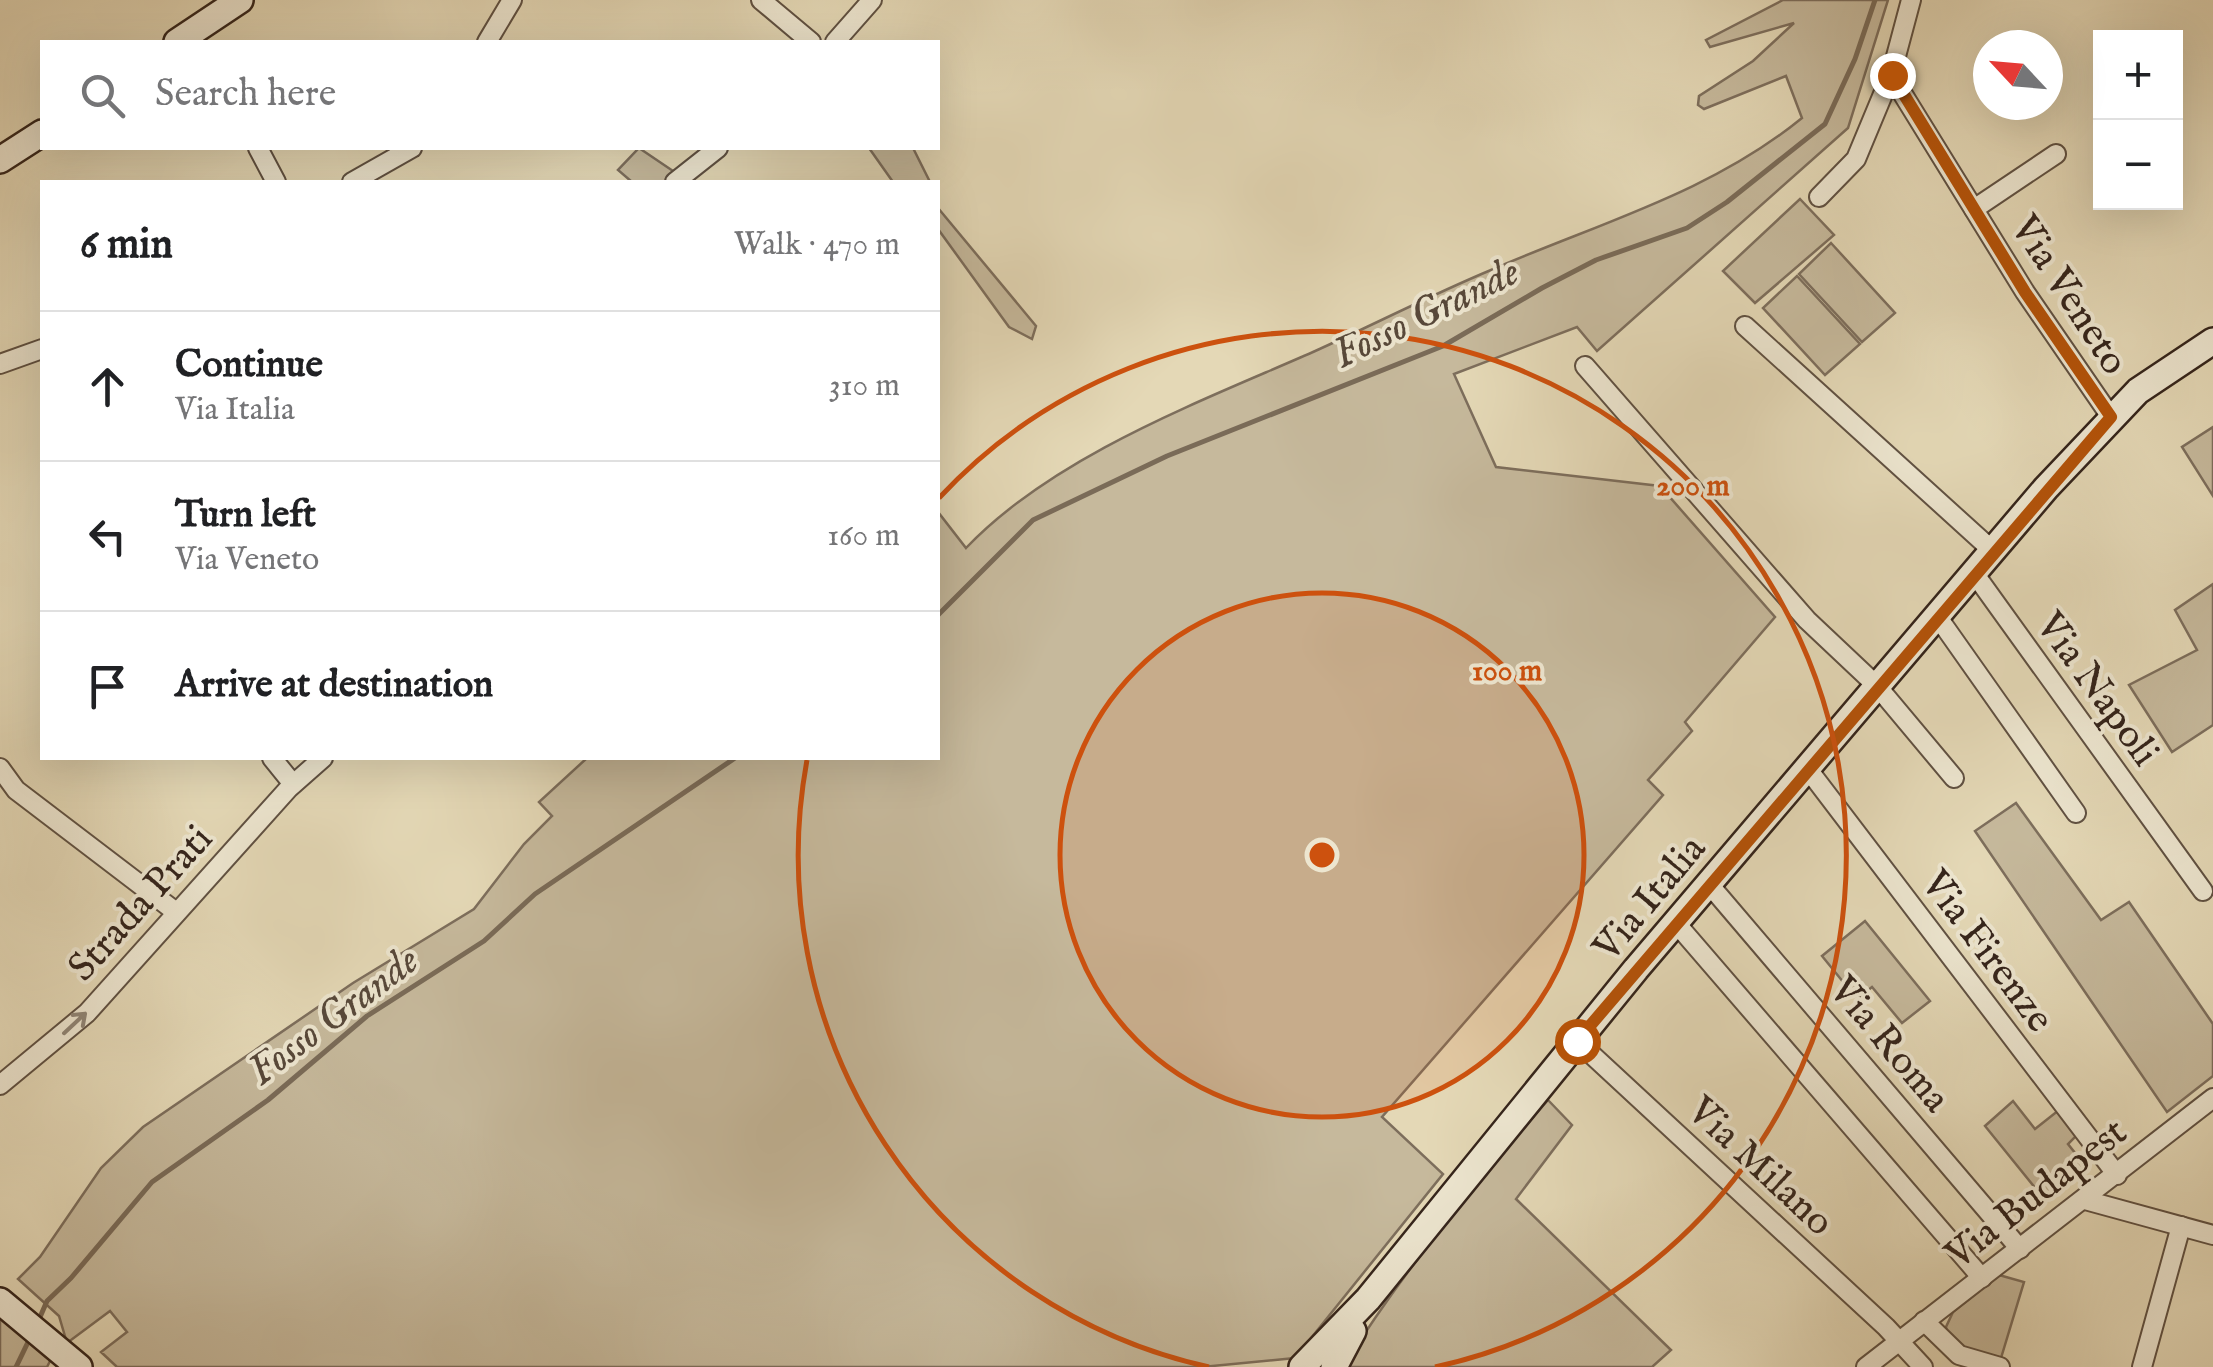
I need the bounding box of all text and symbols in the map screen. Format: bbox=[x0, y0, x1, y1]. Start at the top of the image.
north arrow bbox=[1973, 30, 2063, 120]
map controls bbox=[2093, 30, 2183, 210]
button: + bbox=[2093, 30, 2183, 120]
search box bbox=[40, 40, 940, 150]
route end bbox=[1870, 53, 1916, 99]
icon: search bbox=[75, 68, 130, 123]
text: Search here bbox=[155, 71, 336, 119]
button: − bbox=[2093, 120, 2183, 210]
street label: Via Veneto bbox=[1997, 206, 2139, 385]
text: 6 min bbox=[80, 219, 173, 272]
text: Walk · 470 m bbox=[734, 225, 900, 266]
water label: Fosso Grande bbox=[1325, 246, 1528, 382]
text: Continue bbox=[175, 342, 323, 390]
icon: ahead bbox=[80, 359, 135, 414]
text: 310 m bbox=[829, 366, 900, 407]
text: Via Italia bbox=[175, 390, 295, 431]
text: 200 m bbox=[1656, 468, 1730, 506]
text: Turn left bbox=[175, 492, 316, 540]
icon: left bbox=[80, 509, 135, 564]
text: 160 m bbox=[827, 516, 900, 557]
text: Via Veneto bbox=[175, 540, 319, 581]
street label: Via Napoli bbox=[2023, 602, 2169, 777]
text: 100 m bbox=[1472, 653, 1542, 691]
icon: arrive bbox=[80, 659, 135, 714]
text: Arrive at destination bbox=[175, 662, 493, 710]
street label: Strada Prati bbox=[58, 816, 225, 993]
street label: Via Italia bbox=[1582, 825, 1719, 974]
centre of rings bbox=[1304, 837, 1340, 873]
street label: Via Firenze bbox=[1908, 860, 2064, 1043]
water label: Fosso Grande bbox=[238, 935, 430, 1098]
street label: Via Roma bbox=[1816, 966, 1961, 1125]
one-way arrow bbox=[62, 1012, 87, 1035]
route start bbox=[1555, 1019, 1601, 1065]
street label: Via Milano bbox=[1675, 1086, 1844, 1248]
street label: Via Budapest bbox=[1935, 1108, 2138, 1282]

